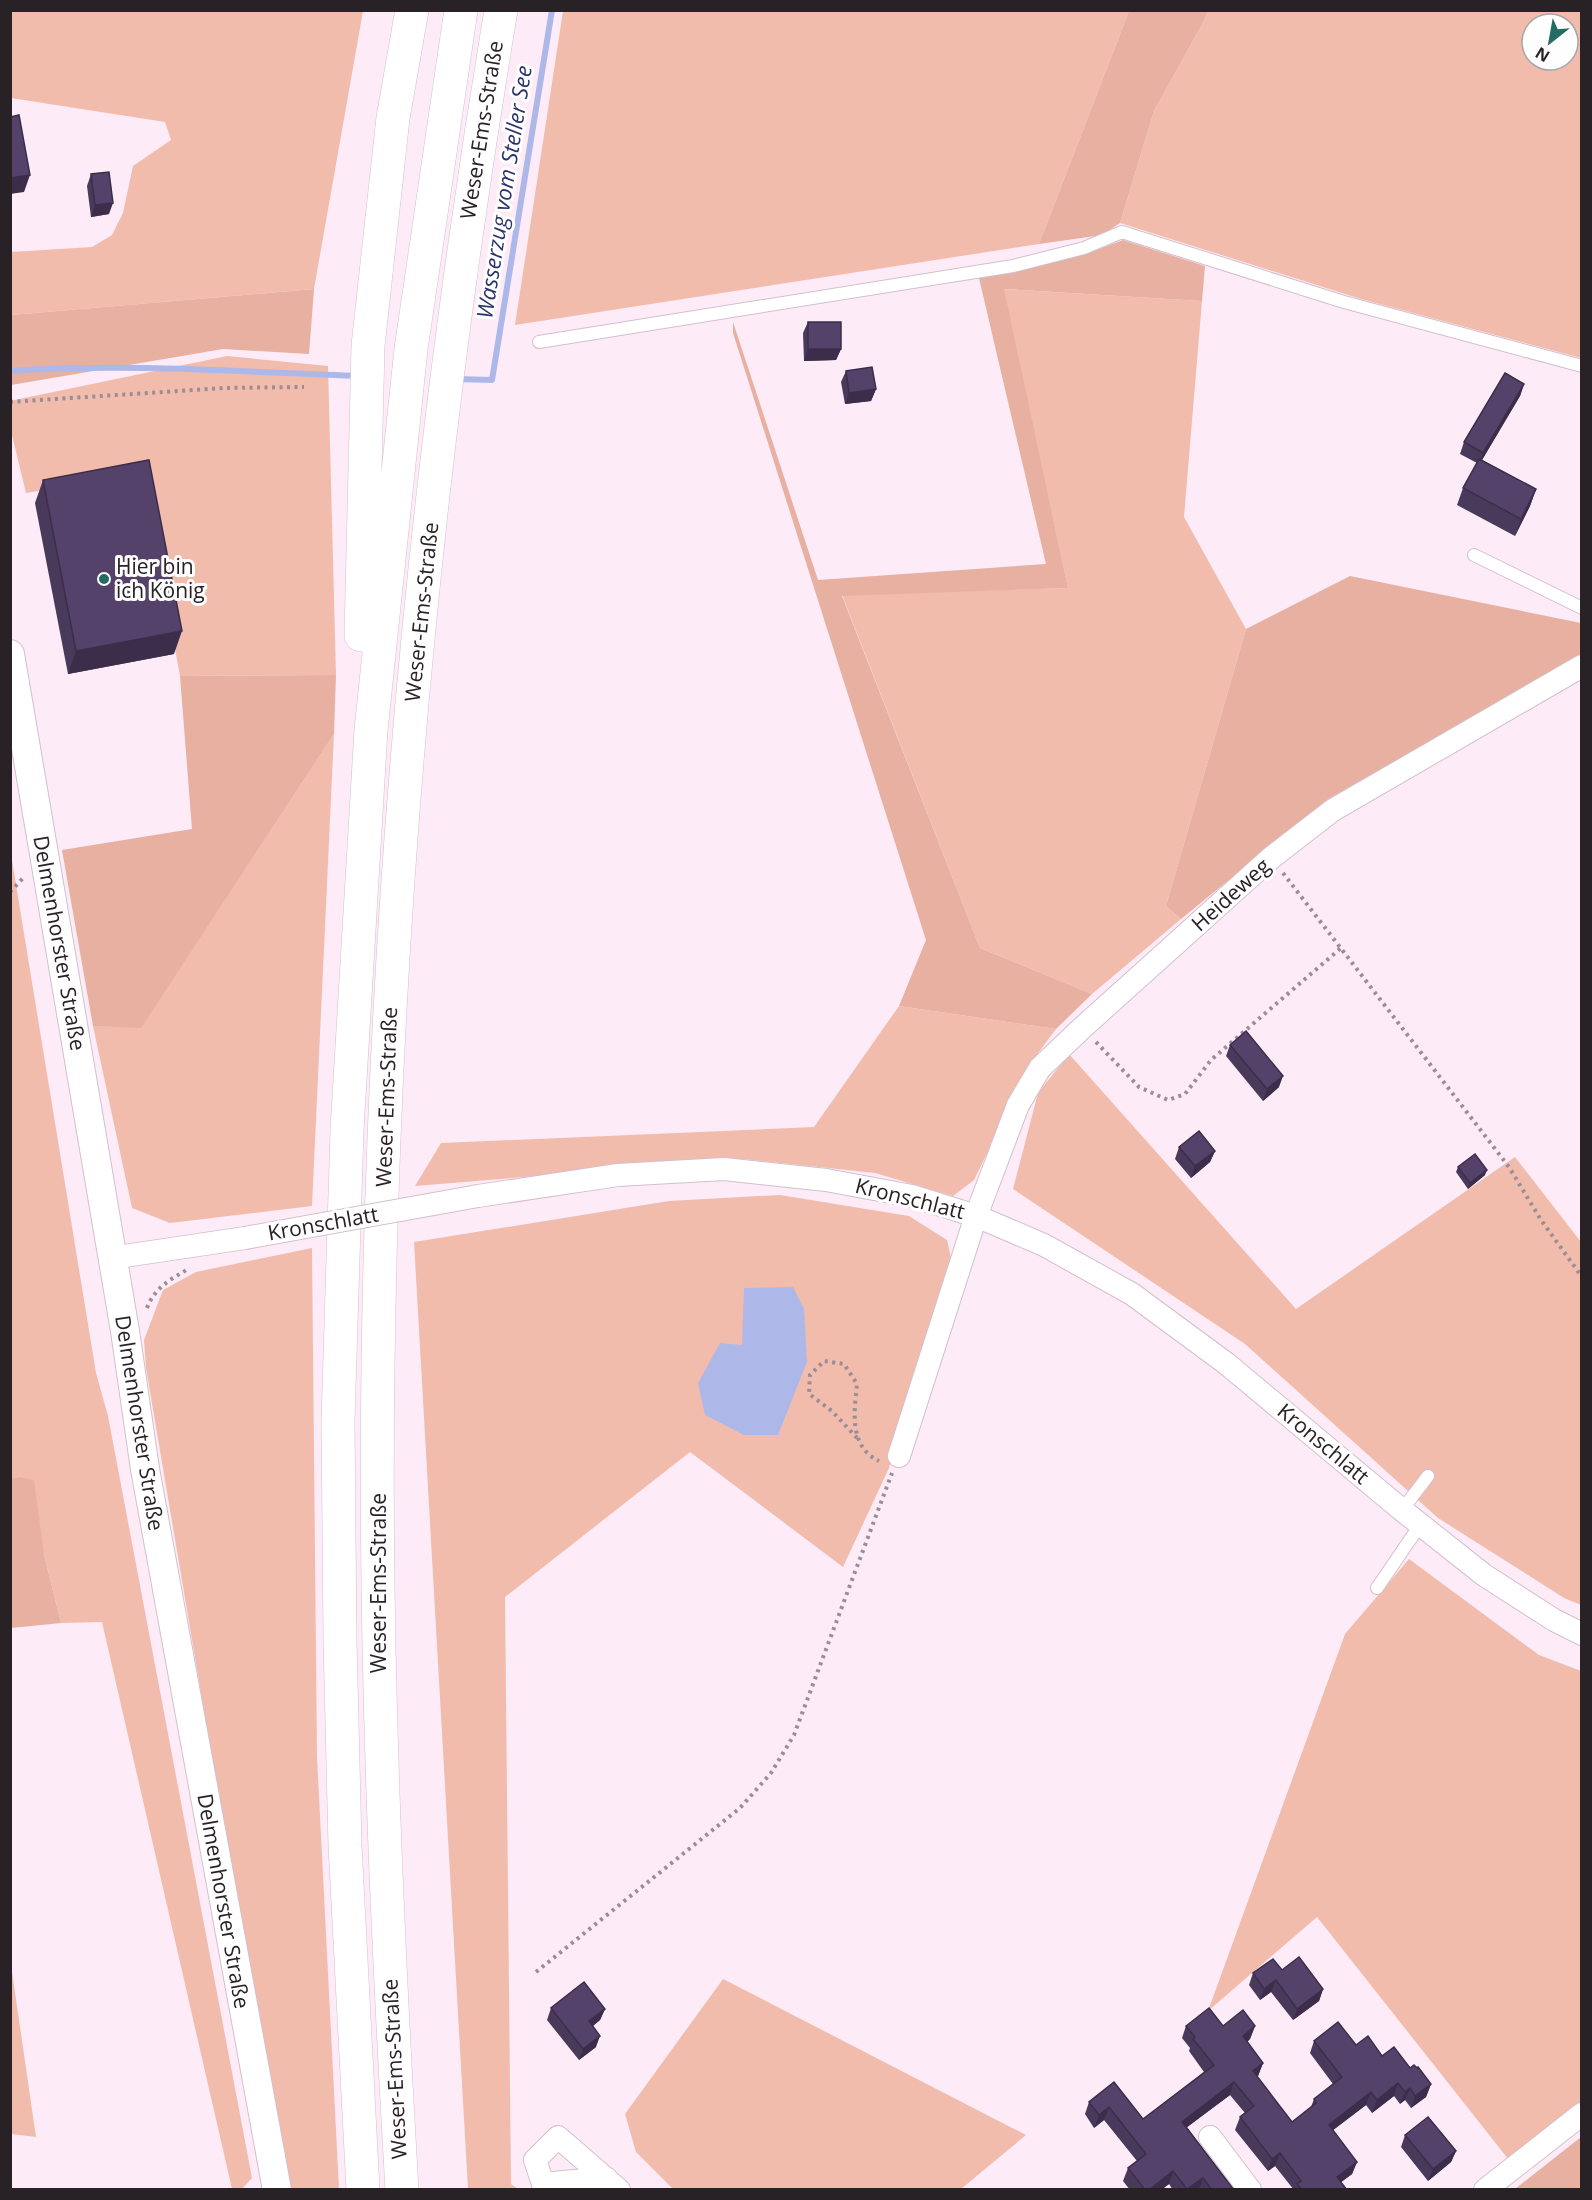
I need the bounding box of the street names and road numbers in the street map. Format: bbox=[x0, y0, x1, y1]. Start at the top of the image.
street label: Weser-Ems-Straße bbox=[453, 39, 509, 221]
street label: Weser-Ems-Straße bbox=[398, 521, 444, 703]
street label: Delmenhorster Straße bbox=[27, 833, 93, 1053]
street label: Heideweg bbox=[1185, 852, 1276, 937]
street label: Weser-Ems-Straße bbox=[369, 1006, 403, 1188]
street label: Kronschlatt bbox=[853, 1171, 968, 1225]
street label: Kronschlatt bbox=[265, 1200, 380, 1247]
street label: Delmenhorster Straße bbox=[109, 1313, 171, 1533]
street label: Kronschlatt bbox=[1272, 1397, 1375, 1490]
street label: Weser-Ems-Straße bbox=[364, 1493, 392, 1673]
street label: Delmenhorster Straße bbox=[191, 1791, 257, 2011]
street label: Weser-Ems-Straße bbox=[375, 1978, 413, 2160]

